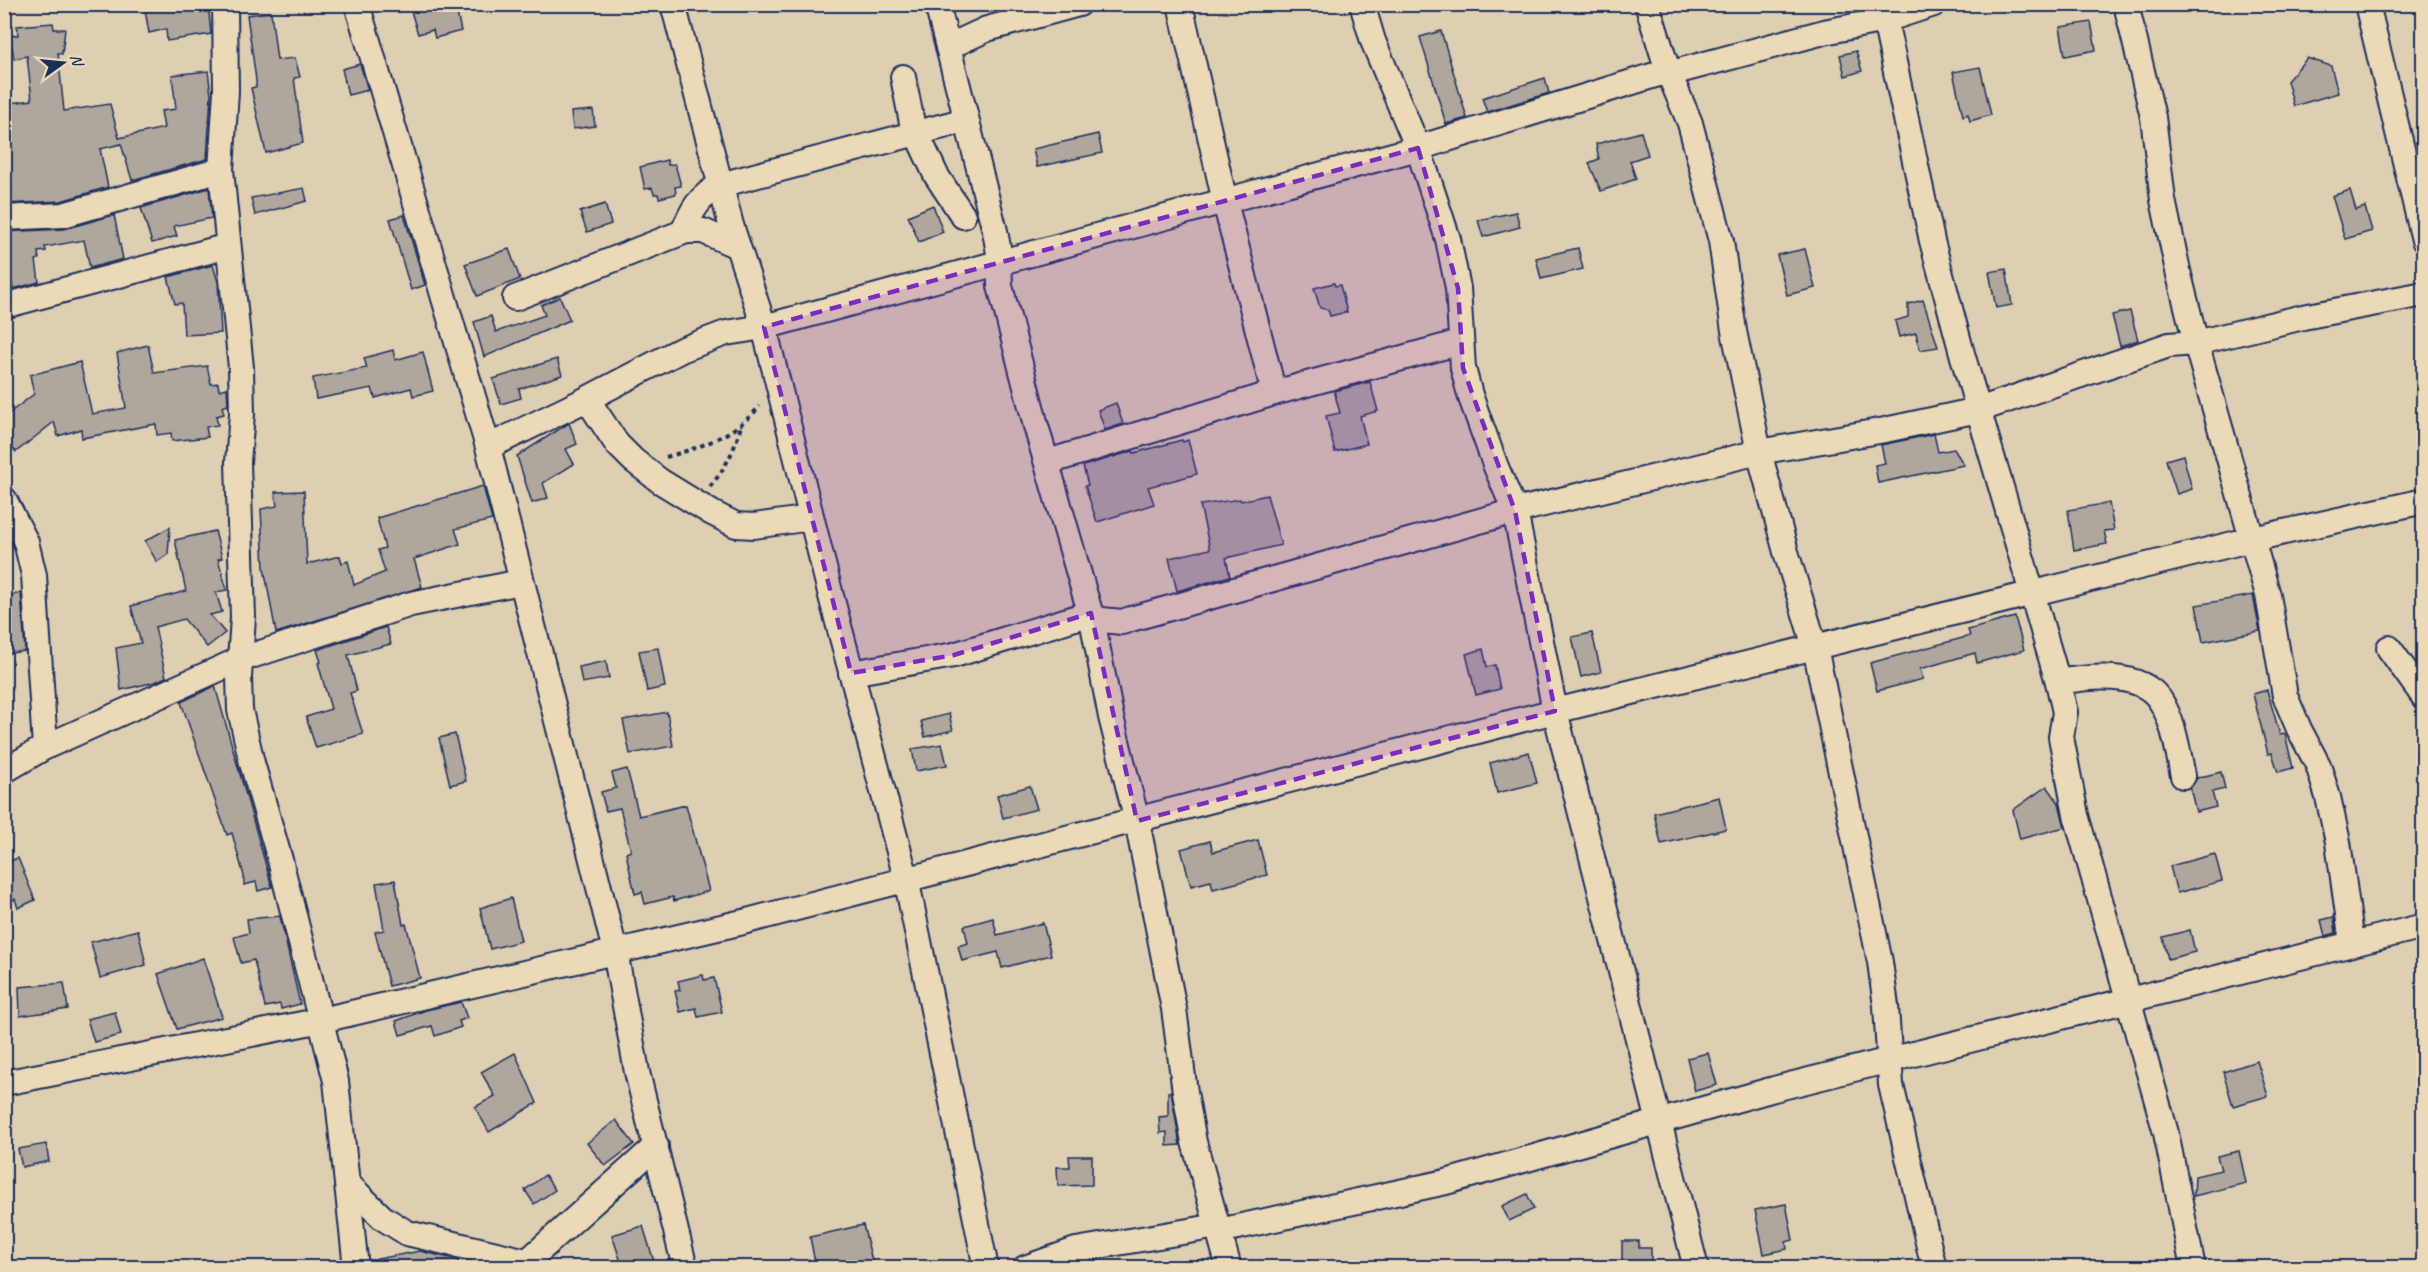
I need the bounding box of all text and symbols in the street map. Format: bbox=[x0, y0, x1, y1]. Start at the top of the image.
north arrow bbox=[33, 33, 93, 93]
text: N bbox=[66, 52, 88, 70]

